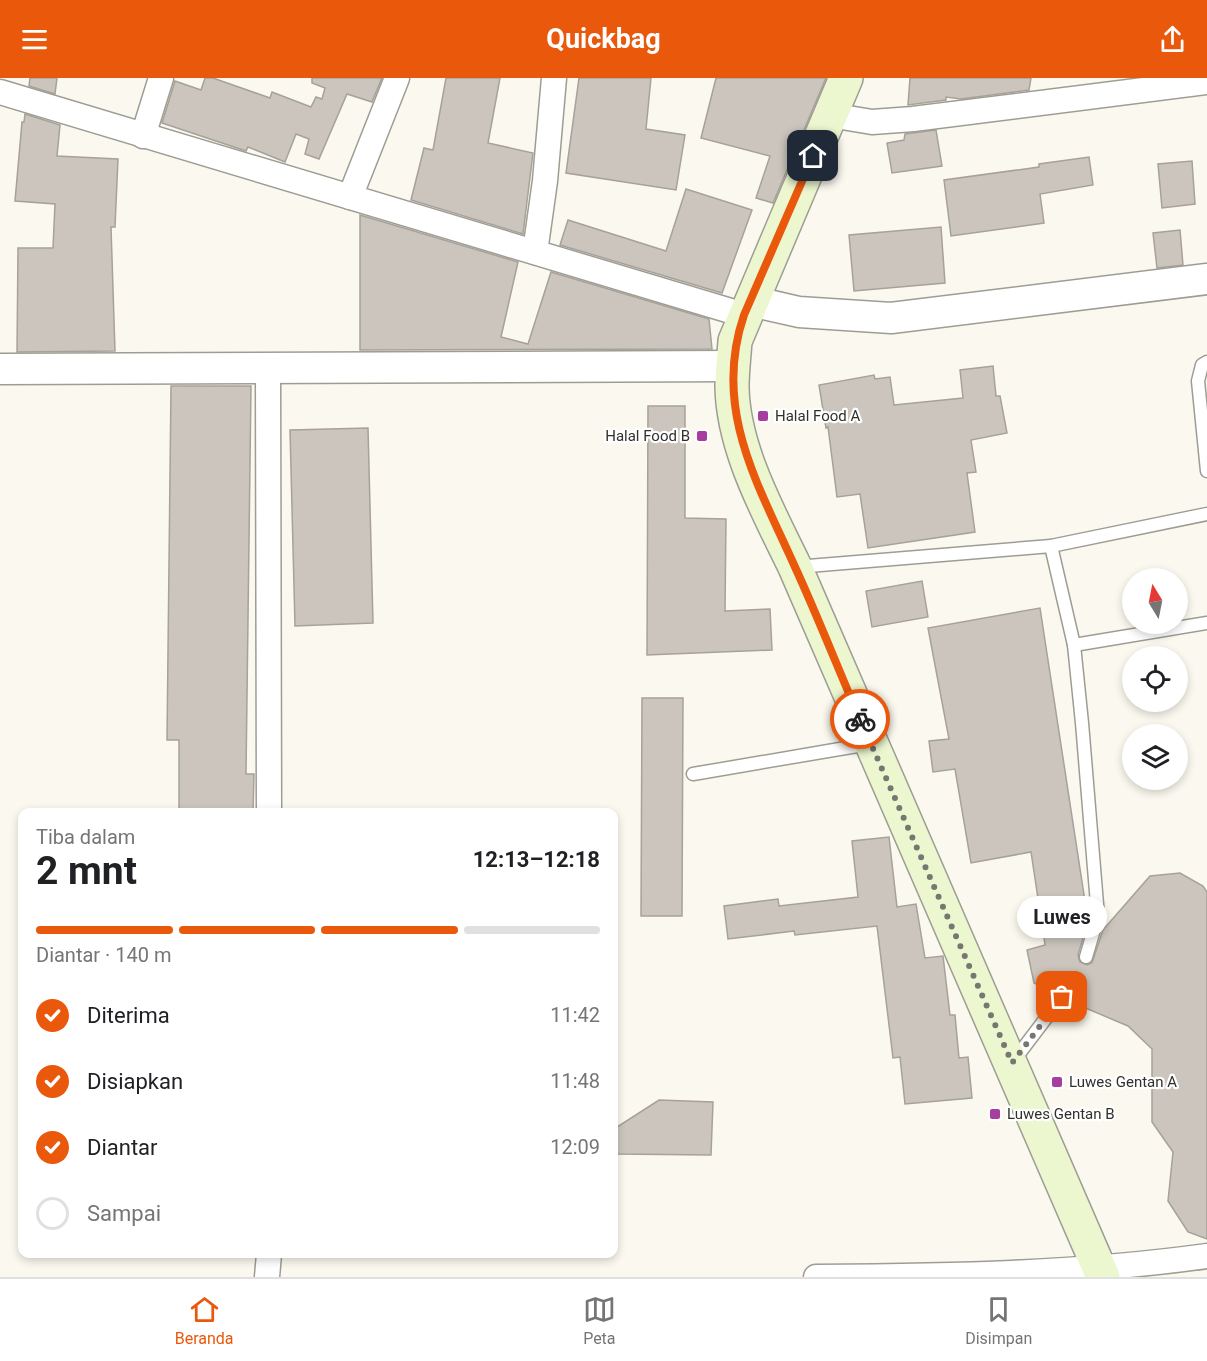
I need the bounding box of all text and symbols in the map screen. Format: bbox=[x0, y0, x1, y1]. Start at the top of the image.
icon: menu bbox=[18, 23, 51, 56]
text: Quickbag bbox=[546, 23, 661, 55]
icon: share bbox=[1156, 23, 1189, 56]
pin bbox=[787, 130, 838, 181]
icon: home bbox=[796, 139, 829, 172]
place label: Halal Food A bbox=[775, 407, 860, 425]
marker: Halal Food A bbox=[756, 409, 770, 423]
place label: Halal Food B bbox=[605, 427, 690, 445]
marker: Halal Food B bbox=[695, 429, 709, 443]
north arrow bbox=[1122, 568, 1188, 634]
map controls bbox=[1122, 568, 1188, 790]
button: locate bbox=[1122, 646, 1188, 712]
courier bbox=[830, 689, 890, 749]
icon: bike bbox=[844, 703, 877, 736]
button: layers bbox=[1122, 724, 1188, 790]
text: Tiba dalam bbox=[36, 825, 135, 849]
text: 12:13–12:18 bbox=[473, 847, 600, 872]
text: 2 mnt bbox=[36, 848, 137, 894]
callout: Luwes bbox=[1017, 895, 1107, 937]
text: Luwes bbox=[1033, 905, 1091, 929]
text: Diantar · 140 m bbox=[36, 943, 171, 967]
pin bbox=[1036, 971, 1087, 1022]
icon: bag bbox=[1045, 980, 1078, 1013]
icon: check bbox=[36, 999, 69, 1032]
text: Diterima bbox=[87, 1003, 170, 1028]
text: 11:42 bbox=[550, 1003, 600, 1027]
icon: check bbox=[36, 1065, 69, 1098]
text: Disiapkan bbox=[87, 1069, 183, 1094]
text: 11:48 bbox=[550, 1069, 600, 1093]
place label: Luwes Gentan A bbox=[1069, 1073, 1177, 1091]
marker: Luwes Gentan A bbox=[1050, 1075, 1064, 1089]
place label: Luwes Gentan B bbox=[1007, 1105, 1115, 1123]
marker: Luwes Gentan B bbox=[988, 1107, 1002, 1121]
icon: check bbox=[36, 1131, 69, 1164]
text: Diantar bbox=[87, 1135, 158, 1160]
text: 12:09 bbox=[550, 1135, 600, 1159]
text: Sampai bbox=[87, 1201, 161, 1226]
tab: Beranda bbox=[175, 1293, 234, 1348]
tab: Peta bbox=[583, 1293, 616, 1348]
tab: Disimpan bbox=[965, 1293, 1032, 1348]

